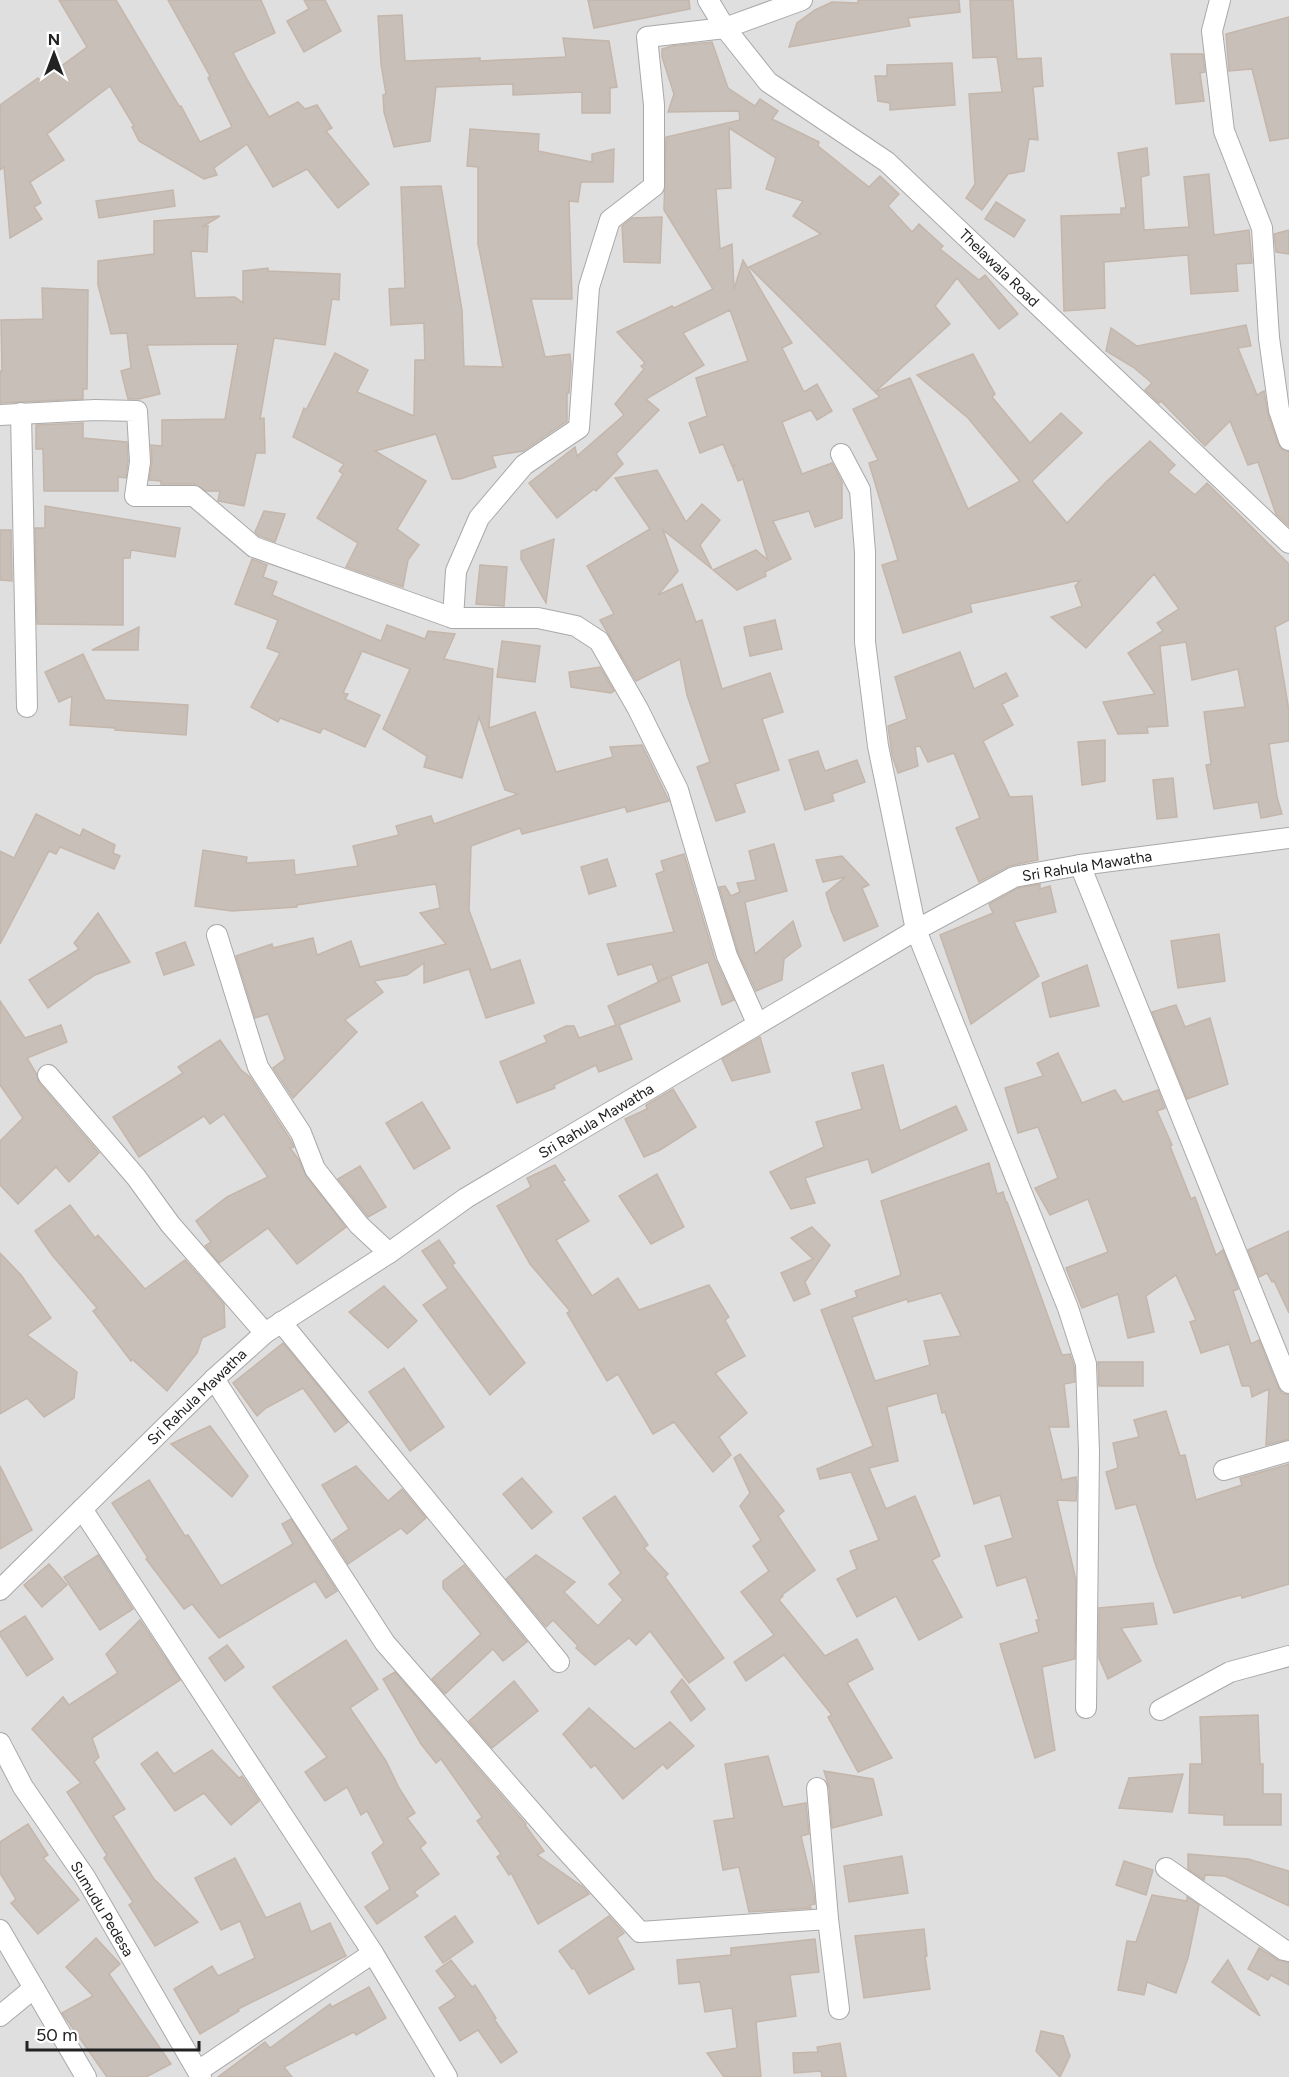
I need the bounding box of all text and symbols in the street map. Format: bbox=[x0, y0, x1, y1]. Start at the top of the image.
north arrow bbox=[24, 24, 84, 84]
text: N bbox=[48, 30, 60, 49]
street label: Thelawala Road bbox=[955, 225, 1043, 311]
street label: Sri Rahula Mawatha bbox=[1021, 847, 1153, 885]
street label: Sri Rahula Mawatha bbox=[535, 1080, 657, 1162]
street label: Sri Rahula Mawatha bbox=[144, 1345, 250, 1449]
street label: Sumudu Pedesa bbox=[66, 1858, 138, 1960]
scale bar bbox=[27, 2014, 200, 2052]
text: 50 m bbox=[36, 2024, 78, 2046]

